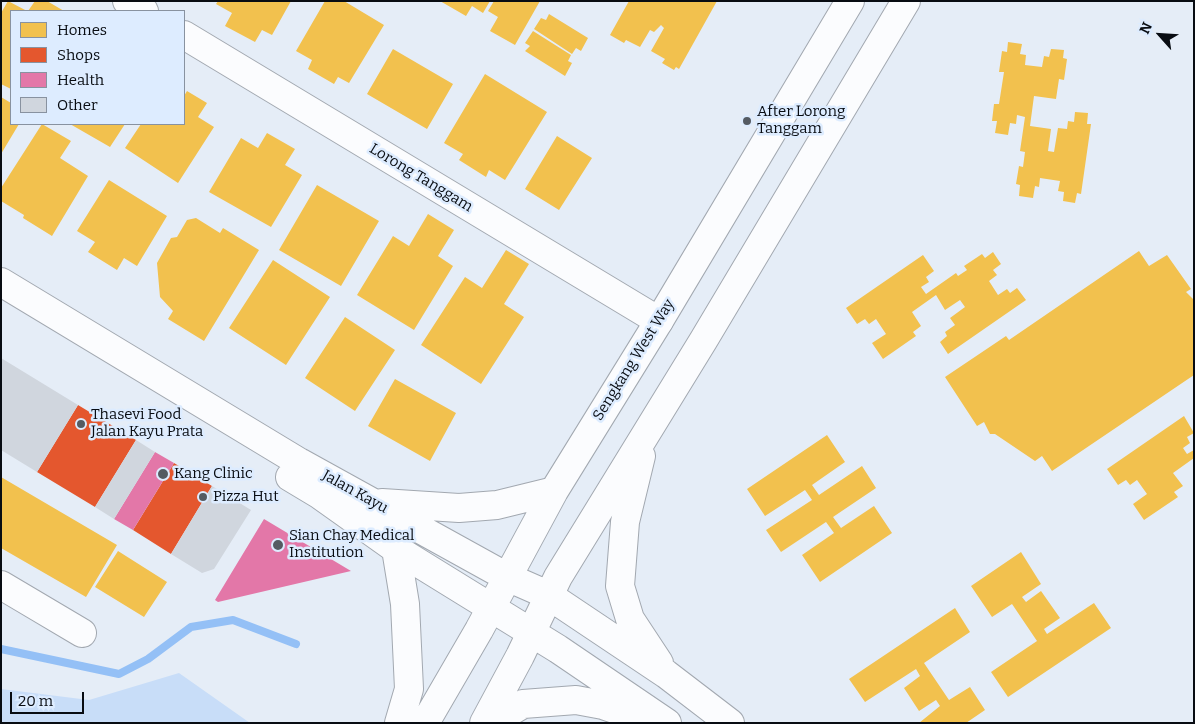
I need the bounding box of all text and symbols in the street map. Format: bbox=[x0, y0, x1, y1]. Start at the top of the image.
legend bbox=[10, 10, 185, 125]
north arrow bbox=[1135, 10, 1185, 60]
text: N bbox=[1136, 20, 1156, 37]
text: Homes bbox=[57, 21, 107, 39]
text: Shops bbox=[57, 46, 100, 64]
text: Health bbox=[57, 71, 104, 89]
text: Other bbox=[57, 96, 98, 114]
place label: After Lorong Tanggam bbox=[757, 103, 845, 138]
marker: After Lorong Tanggam bbox=[741, 115, 753, 127]
street label: Lorong Tanggam bbox=[366, 140, 476, 216]
street label: Sengkang West Way bbox=[589, 296, 679, 424]
place label: Thasevi Food Jalan Kayu Prata bbox=[91, 406, 203, 441]
marker: Thasevi Food Jalan Kayu Prata bbox=[75, 418, 87, 430]
place label: Kang Clinic bbox=[174, 465, 253, 483]
marker: Kang Clinic bbox=[156, 467, 170, 481]
street label: Jalan Kayu bbox=[319, 467, 391, 517]
place label: Pizza Hut bbox=[213, 488, 279, 506]
marker: Pizza Hut bbox=[197, 491, 209, 503]
place label: Sian Chay Medical Institution bbox=[289, 527, 414, 562]
marker: Sian Chay Medical Institution bbox=[271, 538, 285, 552]
scale bar bbox=[12, 682, 86, 714]
text: 20 m bbox=[18, 692, 53, 710]

